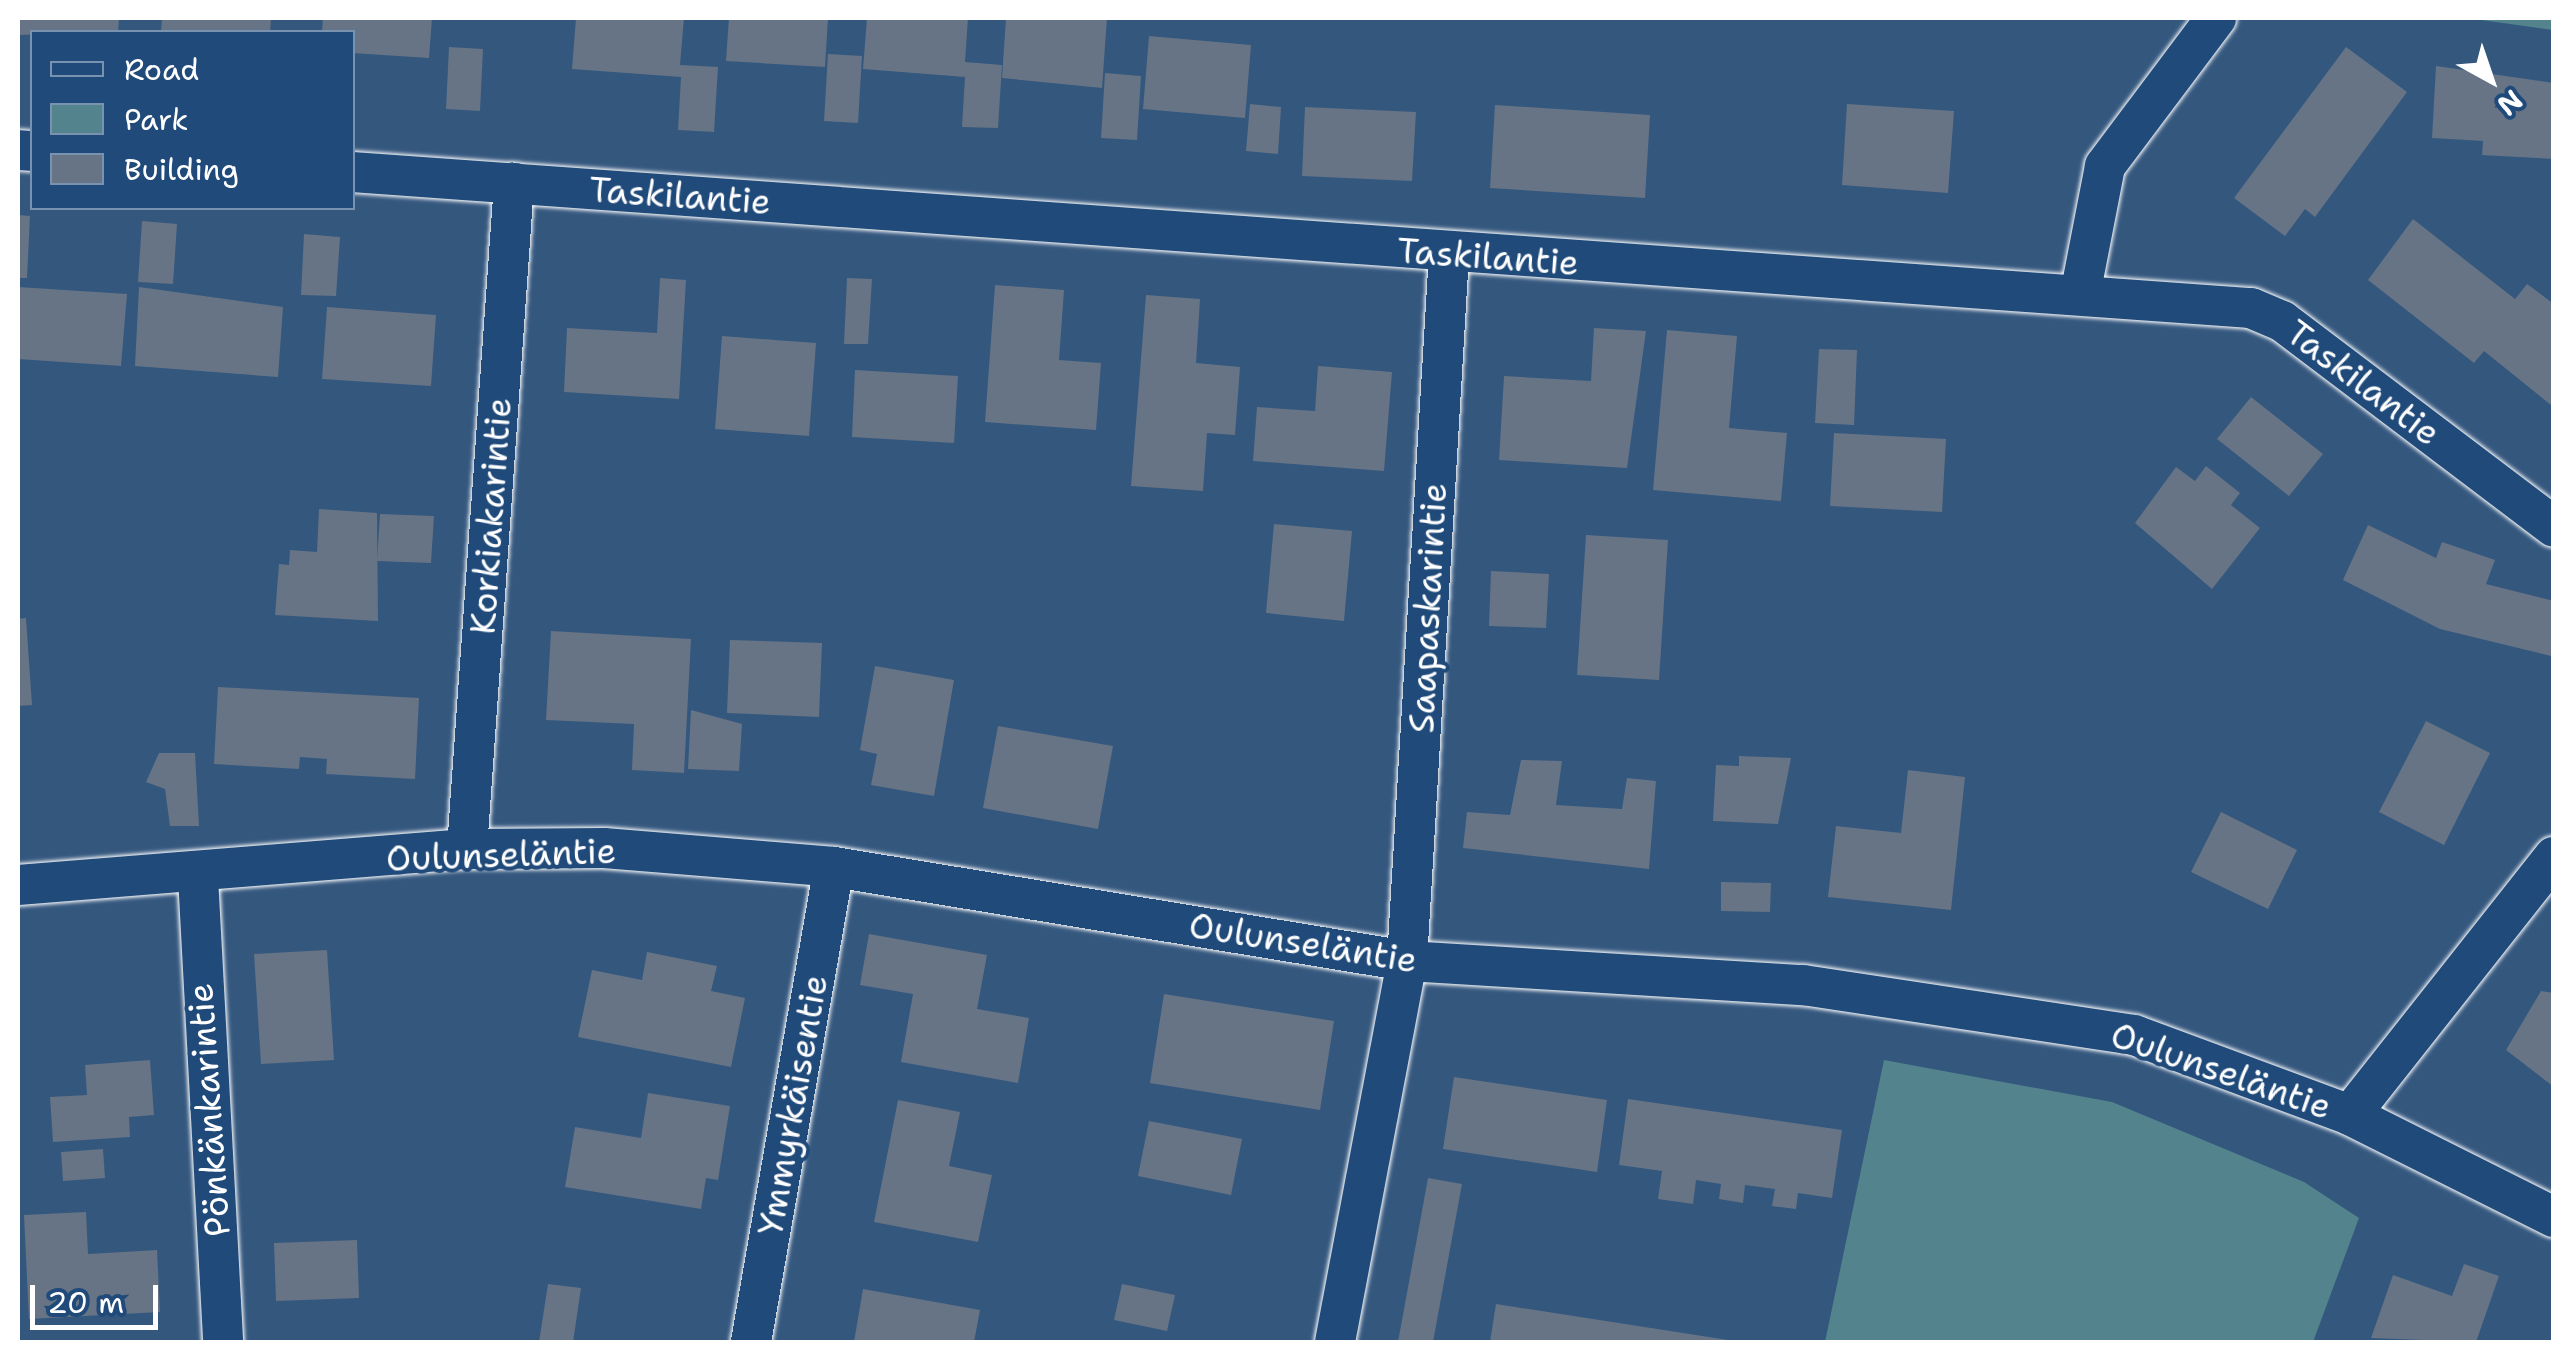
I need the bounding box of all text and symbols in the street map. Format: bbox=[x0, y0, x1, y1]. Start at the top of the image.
legend bbox=[30, 30, 355, 210]
north arrow bbox=[2441, 30, 2541, 130]
text: Road bbox=[124, 49, 199, 90]
text: N bbox=[2490, 81, 2531, 125]
text: Park bbox=[124, 99, 188, 140]
text: Building bbox=[124, 149, 239, 190]
street label: Taskilantie bbox=[588, 169, 772, 223]
street label: Taskilantie bbox=[1396, 230, 1580, 284]
street label: Taskilantie bbox=[2278, 312, 2448, 454]
street label: Korkiakarintie bbox=[462, 396, 520, 636]
street label: Saapaskarintie bbox=[1400, 482, 1456, 734]
street label: Oulunseläntie bbox=[385, 830, 617, 880]
street label: Oulunseläntie bbox=[1186, 904, 1420, 982]
street label: Ymmyrkäisentie bbox=[749, 971, 837, 1239]
street label: Pönkänkarintie bbox=[179, 982, 239, 1238]
street label: Oulunseläntie bbox=[2105, 1014, 2337, 1128]
scale bar bbox=[35, 1265, 162, 1327]
text: 20 m bbox=[47, 1282, 124, 1323]

